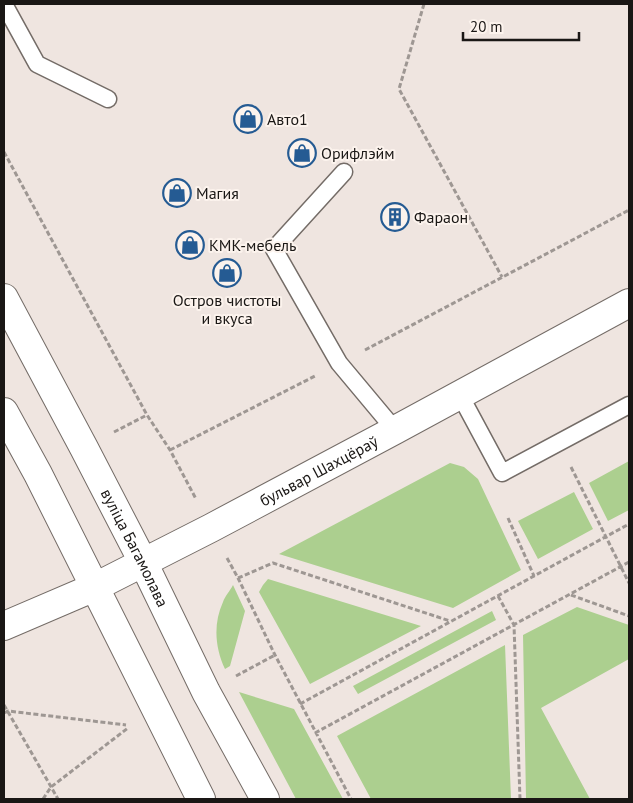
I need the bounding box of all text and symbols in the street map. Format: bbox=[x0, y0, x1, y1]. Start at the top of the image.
scale bar bbox=[463, 10, 579, 42]
text: 20 m bbox=[470, 17, 503, 36]
shop icon: Авто1 bbox=[233, 104, 263, 134]
place label: Авто1 bbox=[267, 109, 308, 129]
shop icon: Орифлэйм bbox=[287, 138, 317, 168]
place label: Орифлэйм bbox=[321, 143, 395, 163]
shop icon: Магия bbox=[162, 178, 192, 208]
place label: Магия bbox=[196, 183, 239, 203]
building icon: Фараон bbox=[380, 202, 410, 232]
place label: Фараон bbox=[414, 207, 468, 227]
shop icon: КМК-мебель bbox=[175, 230, 205, 260]
place label: КМК-мебель bbox=[209, 235, 296, 255]
shop icon: Остров чистоты и вкуса bbox=[212, 258, 242, 288]
place label: Остров чистоты и вкуса bbox=[173, 290, 281, 328]
street label: бульвар Шахцёраў bbox=[256, 431, 382, 510]
street label: вуліца Багамолава bbox=[97, 485, 173, 610]

